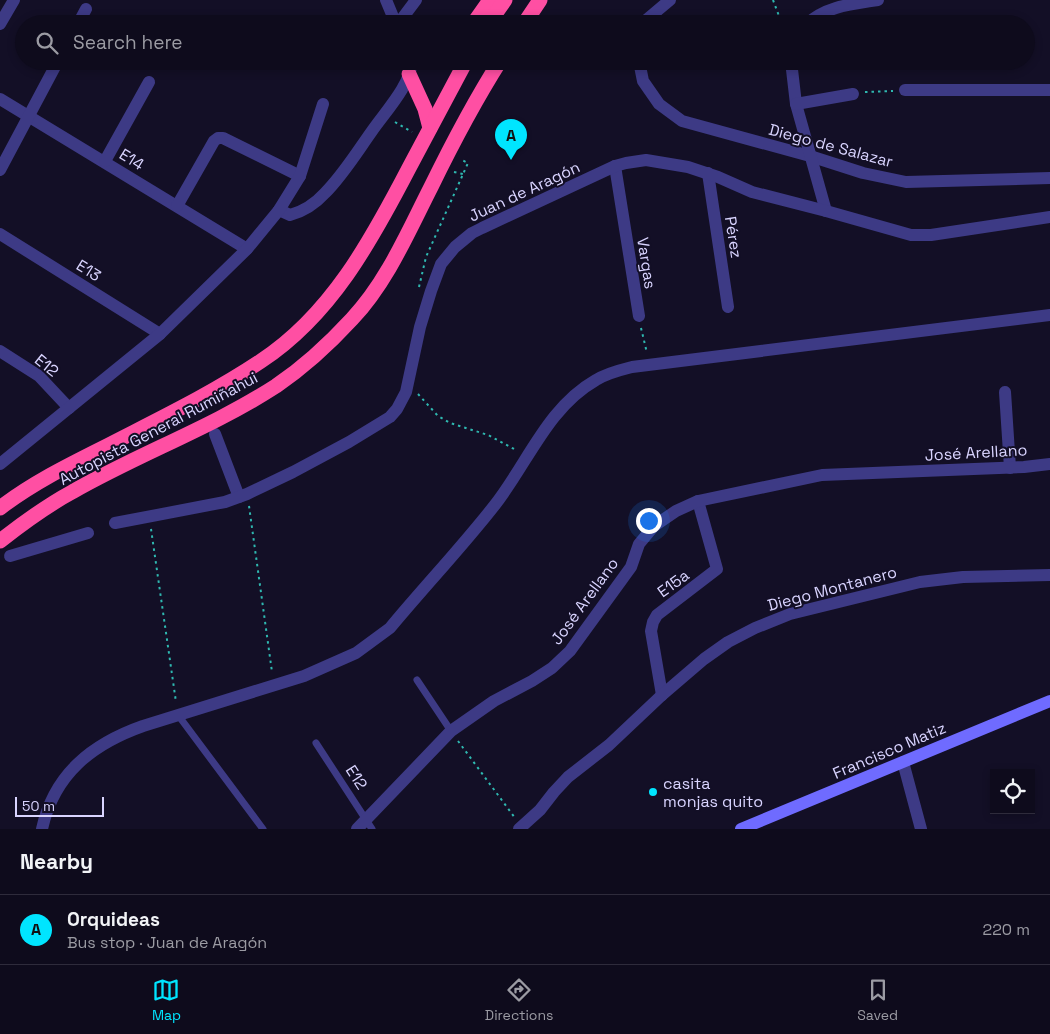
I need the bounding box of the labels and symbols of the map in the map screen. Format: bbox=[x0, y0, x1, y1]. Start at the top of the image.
pin: A bbox=[495, 119, 527, 160]
street label: Diego de Salazar bbox=[766, 119, 895, 172]
street label: E14 bbox=[115, 144, 148, 175]
street label: Juan de Aragón bbox=[465, 156, 583, 226]
street label: Pérez bbox=[720, 215, 747, 260]
street label: Vargas bbox=[632, 236, 661, 290]
street label: E13 bbox=[72, 255, 105, 286]
street label: E12 bbox=[30, 349, 63, 382]
street label: Autopista General Rumiñahui bbox=[55, 367, 261, 490]
street label: José Arellano bbox=[924, 439, 1028, 466]
your location bbox=[636, 508, 662, 534]
street label: José Arellano bbox=[546, 554, 623, 649]
street label: Diego Montanero bbox=[765, 561, 899, 616]
street label: E15a bbox=[653, 565, 693, 602]
street label: Francisco Matiz bbox=[829, 717, 949, 784]
street label: E12 bbox=[341, 761, 372, 794]
place label: casita monjas quito bbox=[663, 773, 763, 812]
marker: casita monjas quito bbox=[647, 786, 659, 798]
scale bar bbox=[15, 794, 104, 817]

